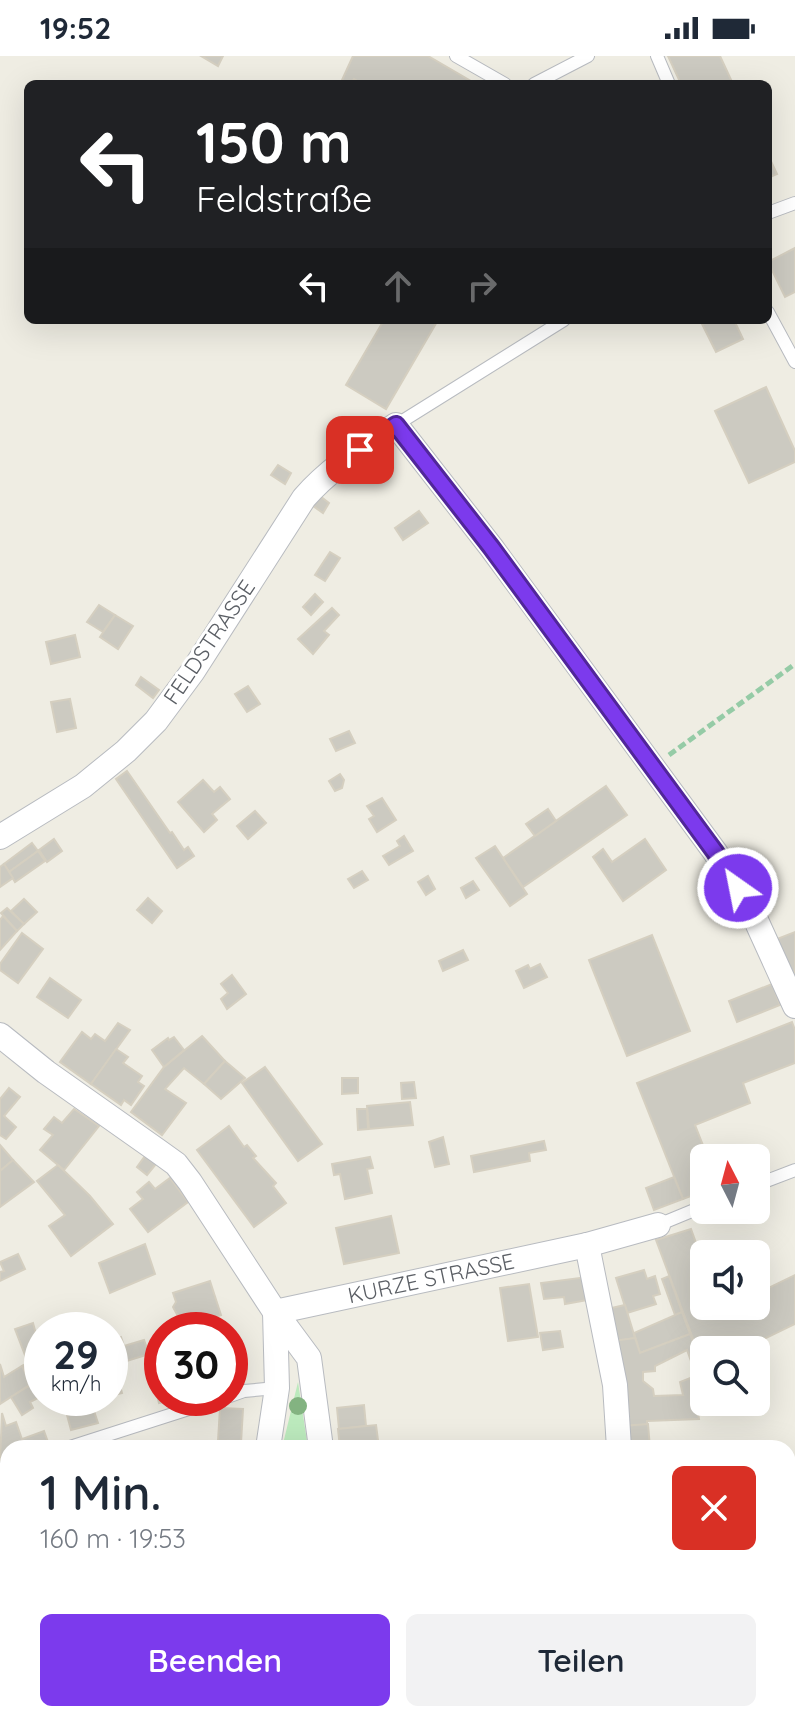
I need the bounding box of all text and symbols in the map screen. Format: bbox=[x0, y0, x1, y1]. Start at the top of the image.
text: 19:52 bbox=[40, 9, 111, 47]
text: 150 m bbox=[196, 107, 352, 177]
icon: left bbox=[64, 112, 168, 216]
text: Feldstraße bbox=[196, 176, 372, 221]
icon: left bbox=[292, 264, 336, 308]
icon: ahead bbox=[376, 264, 420, 308]
icon: right bbox=[460, 264, 504, 308]
pin bbox=[326, 416, 394, 484]
icon: arrive bbox=[338, 428, 382, 472]
street label: FELDSTRASSE bbox=[157, 574, 261, 710]
position arrow bbox=[696, 846, 780, 930]
north arrow bbox=[690, 1144, 770, 1224]
map controls bbox=[690, 1144, 770, 1416]
button: sound bbox=[690, 1240, 770, 1320]
street label: KURZE STRASSE bbox=[345, 1247, 517, 1309]
speed limit sign: 30 bbox=[144, 1312, 248, 1416]
text: 29 bbox=[53, 1329, 99, 1379]
button: search bbox=[690, 1336, 770, 1416]
text: km/h bbox=[51, 1371, 101, 1396]
text: 1 Min. bbox=[40, 1462, 161, 1522]
button: close bbox=[672, 1466, 756, 1550]
text: 160 m · 19:53 bbox=[40, 1522, 186, 1555]
button: Beenden bbox=[40, 1614, 390, 1706]
button: Teilen bbox=[406, 1614, 756, 1706]

